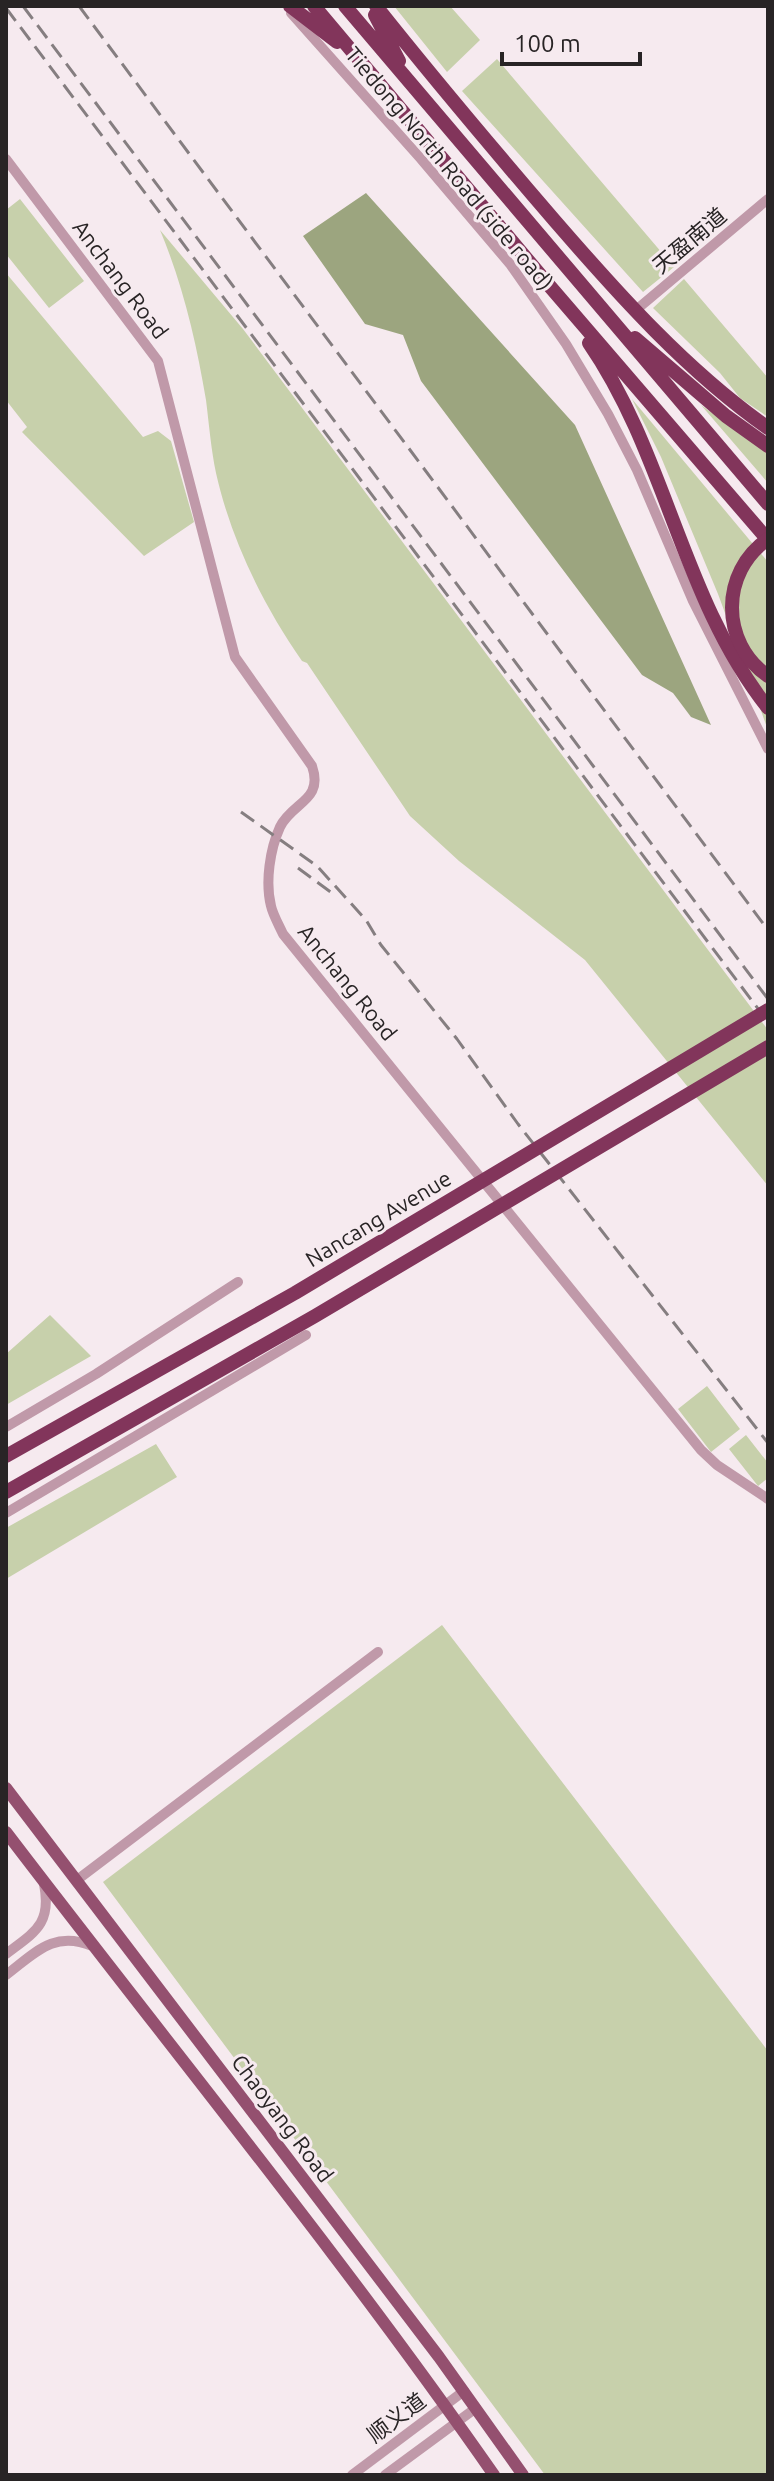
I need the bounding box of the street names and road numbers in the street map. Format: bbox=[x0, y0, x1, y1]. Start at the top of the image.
street label: Tiedong North Road (side road) bbox=[340, 42, 559, 295]
street label: 天盈南道 bbox=[647, 202, 731, 278]
street label: Anchang Road bbox=[68, 215, 174, 343]
street label: Anchang Road bbox=[294, 919, 402, 1045]
street label: Nancang Avenue bbox=[301, 1165, 455, 1271]
street label: Chaoyang Road bbox=[227, 2049, 339, 2187]
street label: 顺义道 bbox=[362, 2387, 430, 2447]

